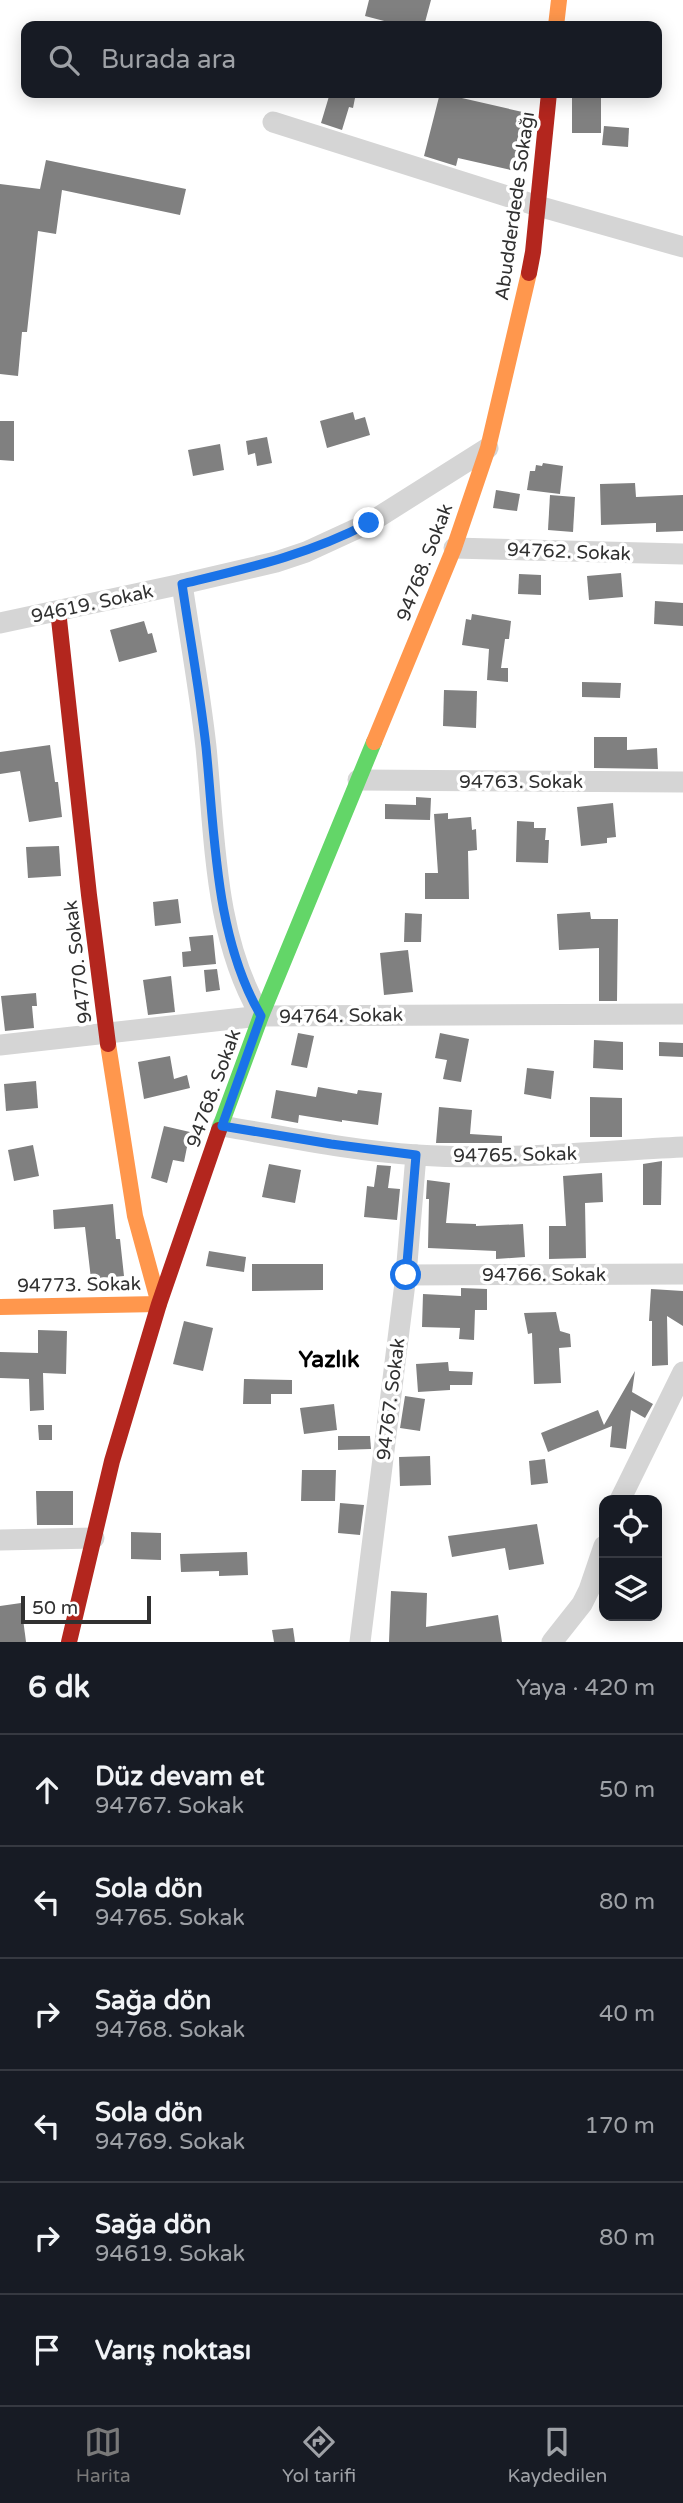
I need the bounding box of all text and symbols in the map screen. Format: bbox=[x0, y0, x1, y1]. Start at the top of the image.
search box bbox=[21, 21, 662, 98]
icon: search bbox=[45, 41, 83, 79]
text: Burada ara bbox=[101, 44, 236, 75]
street label: Abudderdede Sokağı bbox=[491, 110, 539, 302]
street label: 94768. Sokak bbox=[392, 501, 457, 624]
route end bbox=[353, 507, 384, 538]
street label: 94762. Sokak bbox=[507, 539, 631, 565]
street label: 94619. Sokak bbox=[29, 580, 155, 628]
street label: 94763. Sokak bbox=[459, 771, 583, 793]
street label: 94770. Sokak bbox=[60, 899, 96, 1025]
street label: 94764. Sokak bbox=[279, 1004, 403, 1028]
street label: 94768. Sokak bbox=[182, 1026, 245, 1150]
street label: 94765. Sokak bbox=[453, 1143, 577, 1167]
route start bbox=[390, 1259, 421, 1290]
street label: 94766. Sokak bbox=[482, 1264, 606, 1286]
street label: 94773. Sokak bbox=[17, 1273, 141, 1297]
street label: 94767. Sokak bbox=[373, 1337, 409, 1462]
district label: Yazlık bbox=[298, 1346, 360, 1374]
map controls bbox=[599, 1495, 662, 1621]
button: locate bbox=[599, 1495, 662, 1558]
button: layers bbox=[599, 1558, 662, 1621]
scale bar bbox=[21, 1593, 150, 1625]
text: 50 m bbox=[32, 1597, 78, 1619]
text: 6 dk bbox=[28, 1669, 90, 1706]
text: Yaya · 420 m bbox=[516, 1674, 655, 1702]
text: Düz devam et bbox=[95, 1761, 264, 1792]
icon: ahead bbox=[28, 1771, 66, 1809]
text: 50 m bbox=[599, 1776, 655, 1804]
text: 94767. Sokak bbox=[95, 1792, 244, 1820]
text: Sola dön bbox=[95, 1873, 203, 1904]
icon: left bbox=[28, 1883, 66, 1921]
text: 80 m bbox=[599, 1888, 655, 1916]
text: 94765. Sokak bbox=[95, 1904, 245, 1932]
text: Sağa dön bbox=[95, 1985, 211, 2016]
icon: right bbox=[28, 1995, 66, 2033]
text: 40 m bbox=[599, 2000, 655, 2028]
text: 94768. Sokak bbox=[95, 2016, 245, 2044]
text: Sola dön bbox=[95, 2097, 203, 2128]
icon: left bbox=[28, 2107, 66, 2145]
text: 170 m bbox=[585, 2112, 655, 2140]
text: 94769. Sokak bbox=[95, 2128, 245, 2156]
text: Sağa dön bbox=[95, 2209, 211, 2240]
icon: right bbox=[28, 2219, 66, 2257]
text: 80 m bbox=[599, 2224, 655, 2252]
text: 94619. Sokak bbox=[95, 2240, 245, 2268]
icon: arrive bbox=[28, 2331, 66, 2369]
text: Varış noktası bbox=[95, 2335, 251, 2366]
tab: Harita bbox=[76, 2423, 131, 2487]
tab: Yol tarifi bbox=[282, 2423, 356, 2487]
tab: Kaydedilen bbox=[507, 2423, 607, 2487]

